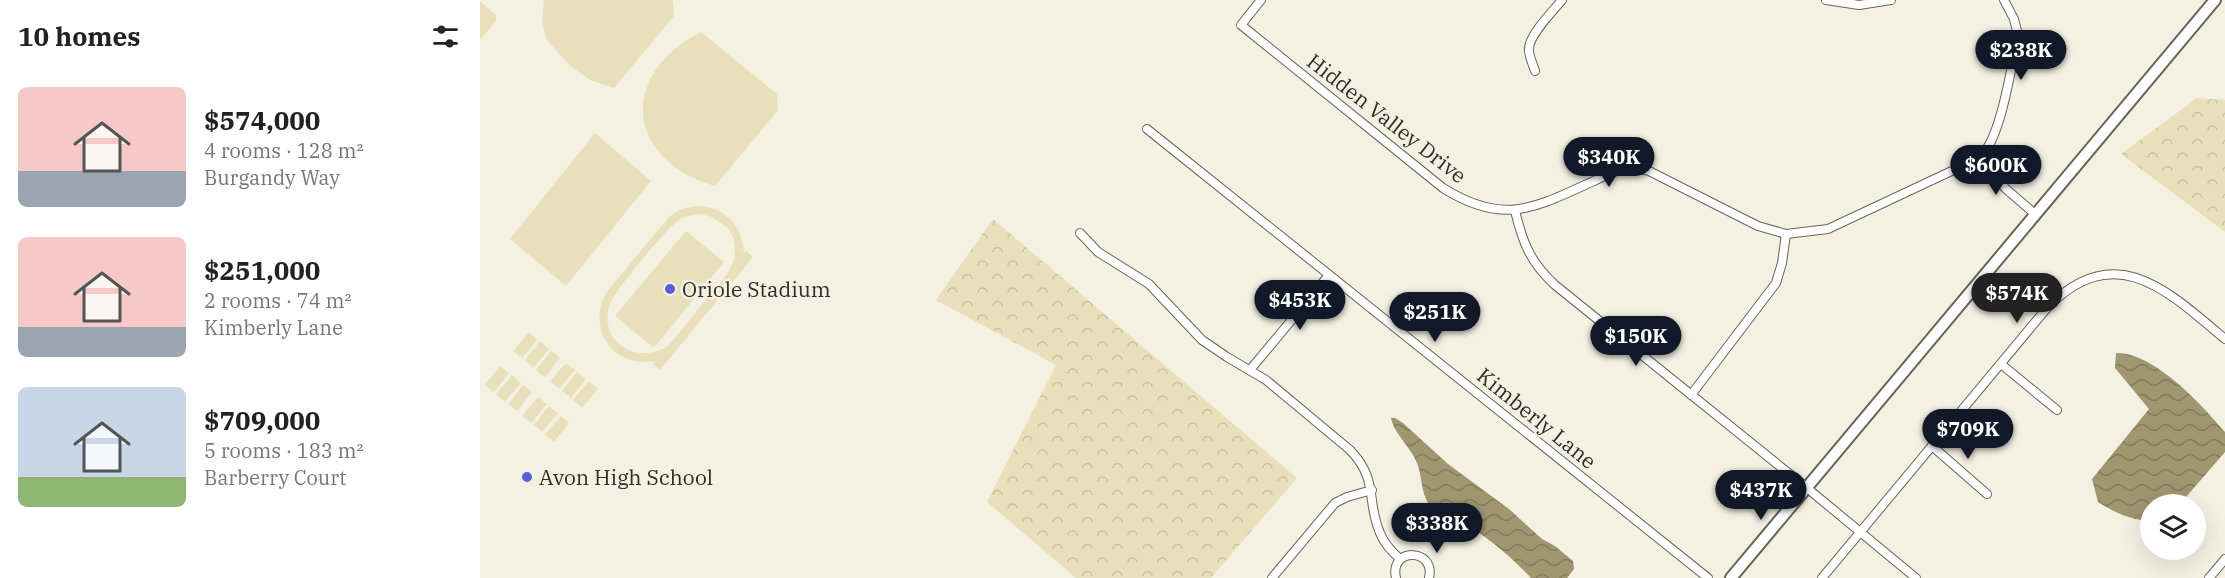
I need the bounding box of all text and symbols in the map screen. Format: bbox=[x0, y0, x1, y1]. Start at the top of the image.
text: 10 homes bbox=[18, 19, 140, 53]
icon: filters bbox=[429, 20, 462, 53]
pin: $238K bbox=[1979, 30, 2063, 81]
text: $238K bbox=[1989, 36, 2053, 63]
street label: Hidden Valley Drive bbox=[1302, 47, 1472, 189]
text: $574,000 bbox=[204, 103, 320, 137]
icon: home bbox=[66, 111, 138, 183]
text: 4 rooms · 128 m² bbox=[204, 137, 363, 164]
pin: $340K bbox=[1567, 137, 1651, 188]
text: $340K bbox=[1577, 143, 1641, 170]
pin: $600K bbox=[1954, 145, 2038, 196]
text: $600K bbox=[1964, 151, 2028, 178]
text: Burgandy Way bbox=[204, 164, 340, 191]
text: $251,000 bbox=[204, 253, 320, 287]
icon: home bbox=[66, 261, 138, 333]
pin: $574K bbox=[1975, 273, 2059, 324]
place label: Oriole Stadium bbox=[682, 275, 831, 303]
text: $574K bbox=[1985, 279, 2049, 306]
pin: $453K bbox=[1258, 280, 1342, 331]
marker: Oriole Stadium bbox=[663, 282, 677, 296]
text: $453K bbox=[1268, 286, 1332, 313]
text: 2 rooms · 74 m² bbox=[204, 287, 351, 314]
pin: $251K bbox=[1393, 292, 1477, 343]
text: $251K bbox=[1403, 298, 1467, 325]
text: Kimberly Lane bbox=[204, 314, 343, 341]
pin: $150K bbox=[1594, 316, 1678, 367]
text: $150K bbox=[1604, 322, 1668, 349]
street label: Kimberly Lane bbox=[1472, 361, 1602, 475]
text: $709,000 bbox=[204, 403, 320, 437]
pin: $709K bbox=[1926, 409, 2010, 460]
icon: home bbox=[66, 411, 138, 483]
text: $709K bbox=[1936, 415, 2000, 442]
text: 5 rooms · 183 m² bbox=[204, 437, 363, 464]
place label: Avon High School bbox=[539, 463, 713, 491]
text: Barberry Court bbox=[204, 464, 346, 491]
marker: Avon High School bbox=[520, 470, 534, 484]
pin: $437K bbox=[1719, 470, 1803, 521]
text: $437K bbox=[1729, 476, 1793, 503]
map controls bbox=[2140, 494, 2206, 560]
button: layers bbox=[2140, 494, 2206, 560]
pin: $338K bbox=[1395, 503, 1479, 554]
text: $338K bbox=[1405, 509, 1469, 536]

